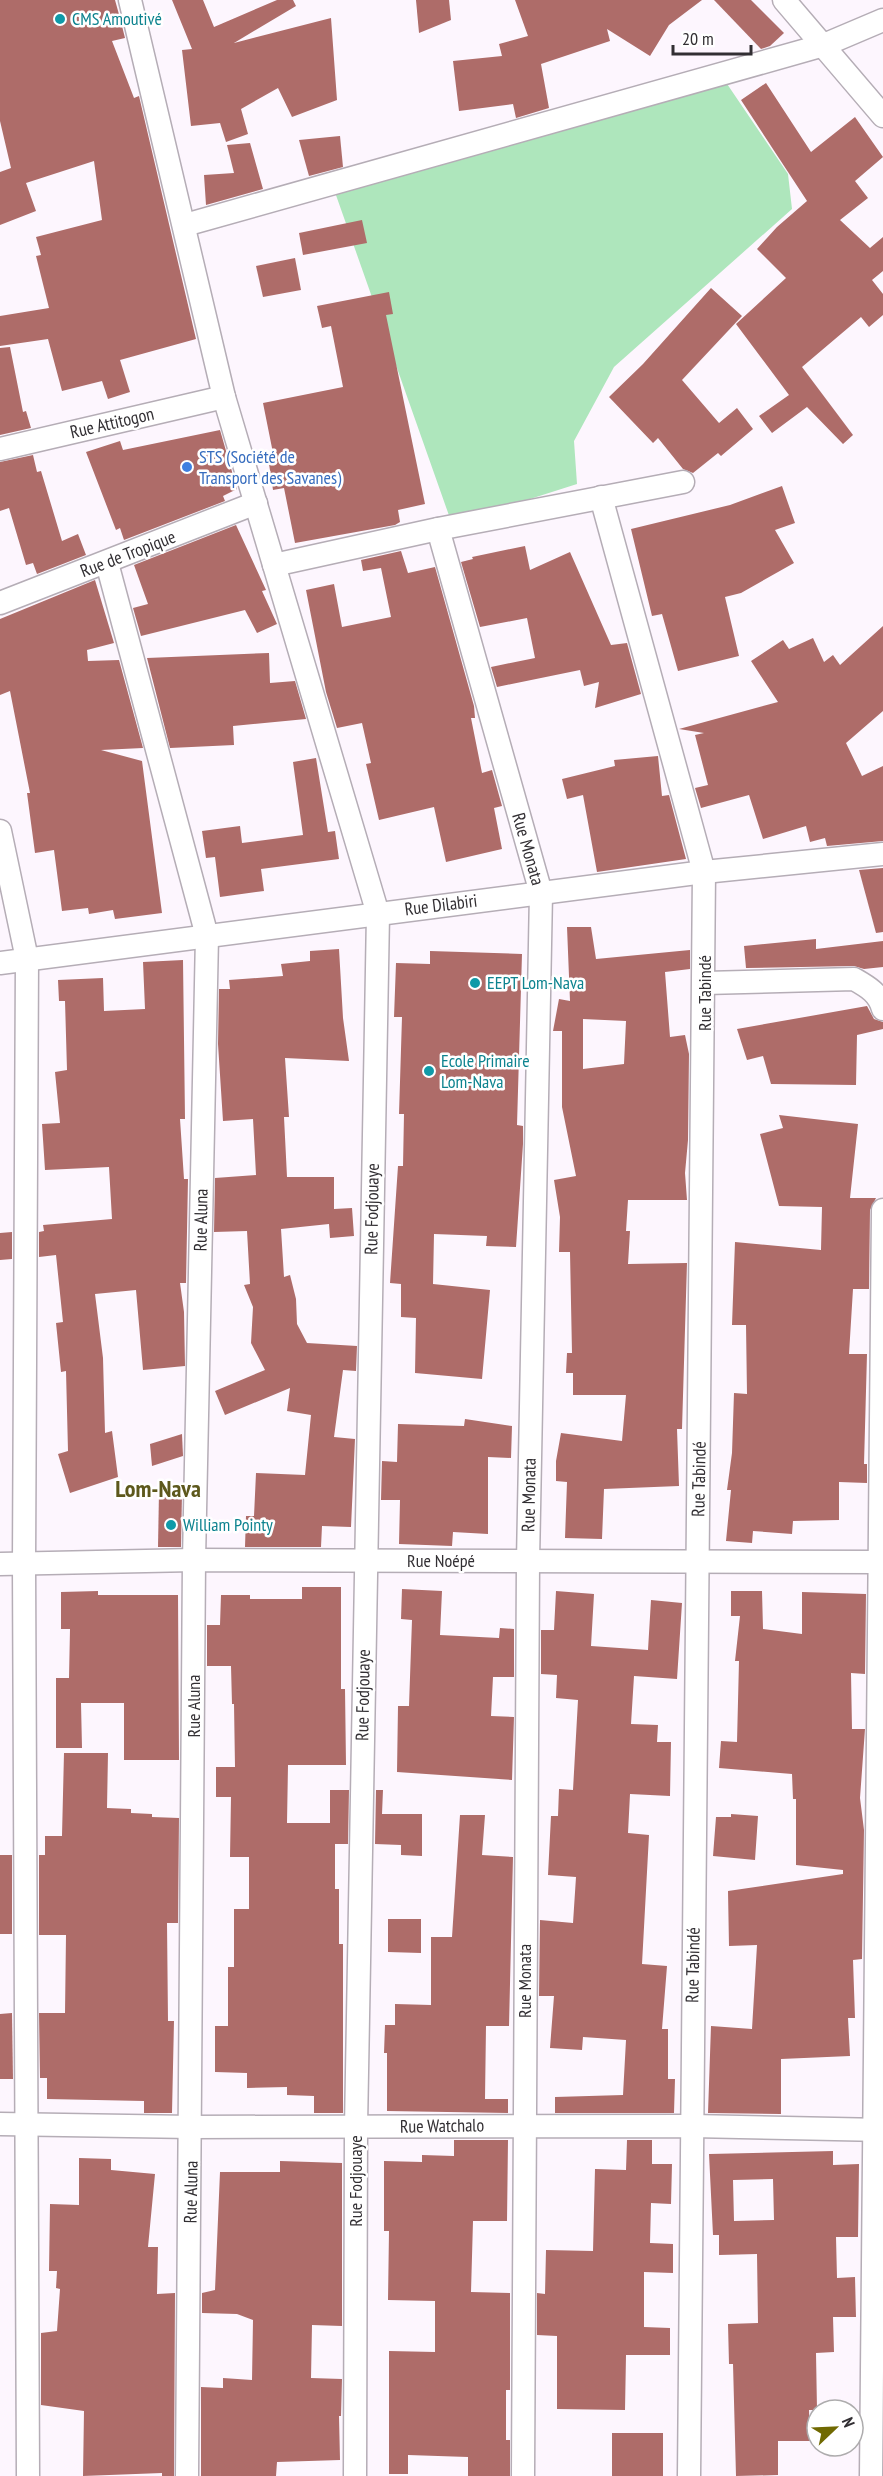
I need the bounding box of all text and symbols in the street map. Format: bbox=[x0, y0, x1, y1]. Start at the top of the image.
place label: CMS Amoutivé bbox=[72, 7, 162, 30]
marker: CMS Amoutivé bbox=[53, 12, 67, 26]
scale bar bbox=[673, 18, 751, 56]
text: 20 m bbox=[682, 27, 714, 50]
street label: Rue Attitogon bbox=[68, 402, 156, 443]
place label: STS (Société de Transport des Savanes) bbox=[199, 445, 342, 489]
marker: STS (Société de Transport des Savanes) bbox=[180, 460, 194, 474]
street label: Rue de Tropique bbox=[77, 525, 179, 582]
street label: Rue Monata bbox=[507, 810, 550, 888]
street label: Rue Dilabiri bbox=[403, 889, 479, 920]
street label: Rue Tabindé bbox=[693, 955, 716, 1031]
place label: EEPT Lom-Nava bbox=[487, 971, 584, 994]
marker: EEPT Lom-Nava bbox=[468, 976, 482, 990]
place label: Ecole Primaire Lom-Nava bbox=[441, 1049, 530, 1093]
marker: Ecole Primaire Lom-Nava bbox=[422, 1064, 436, 1078]
street label: Rue Fodjouaye bbox=[359, 1163, 384, 1255]
street label: Rue Aluna bbox=[188, 1188, 213, 1252]
street label: Rue Tabindé bbox=[686, 1441, 711, 1517]
street label: Rue Monata bbox=[516, 1458, 541, 1532]
district label: Lom-Nava bbox=[115, 1473, 201, 1504]
place label: William Pointy bbox=[183, 1513, 273, 1536]
marker: William Pointy bbox=[164, 1518, 178, 1532]
street label: Rue Noépé bbox=[407, 1549, 475, 1572]
street label: Rue Fodjouaye bbox=[350, 1649, 375, 1741]
street label: Rue Aluna bbox=[182, 1675, 205, 1737]
street label: Rue Tabindé bbox=[680, 1927, 705, 2003]
street label: Rue Monata bbox=[513, 1944, 536, 2018]
street label: Rue Watchalo bbox=[400, 2113, 485, 2138]
street label: Rue Fodjouaye bbox=[344, 2135, 367, 2227]
street label: Rue Aluna bbox=[178, 2160, 203, 2224]
north arrow bbox=[805, 2398, 865, 2458]
text: N bbox=[838, 2414, 860, 2430]

